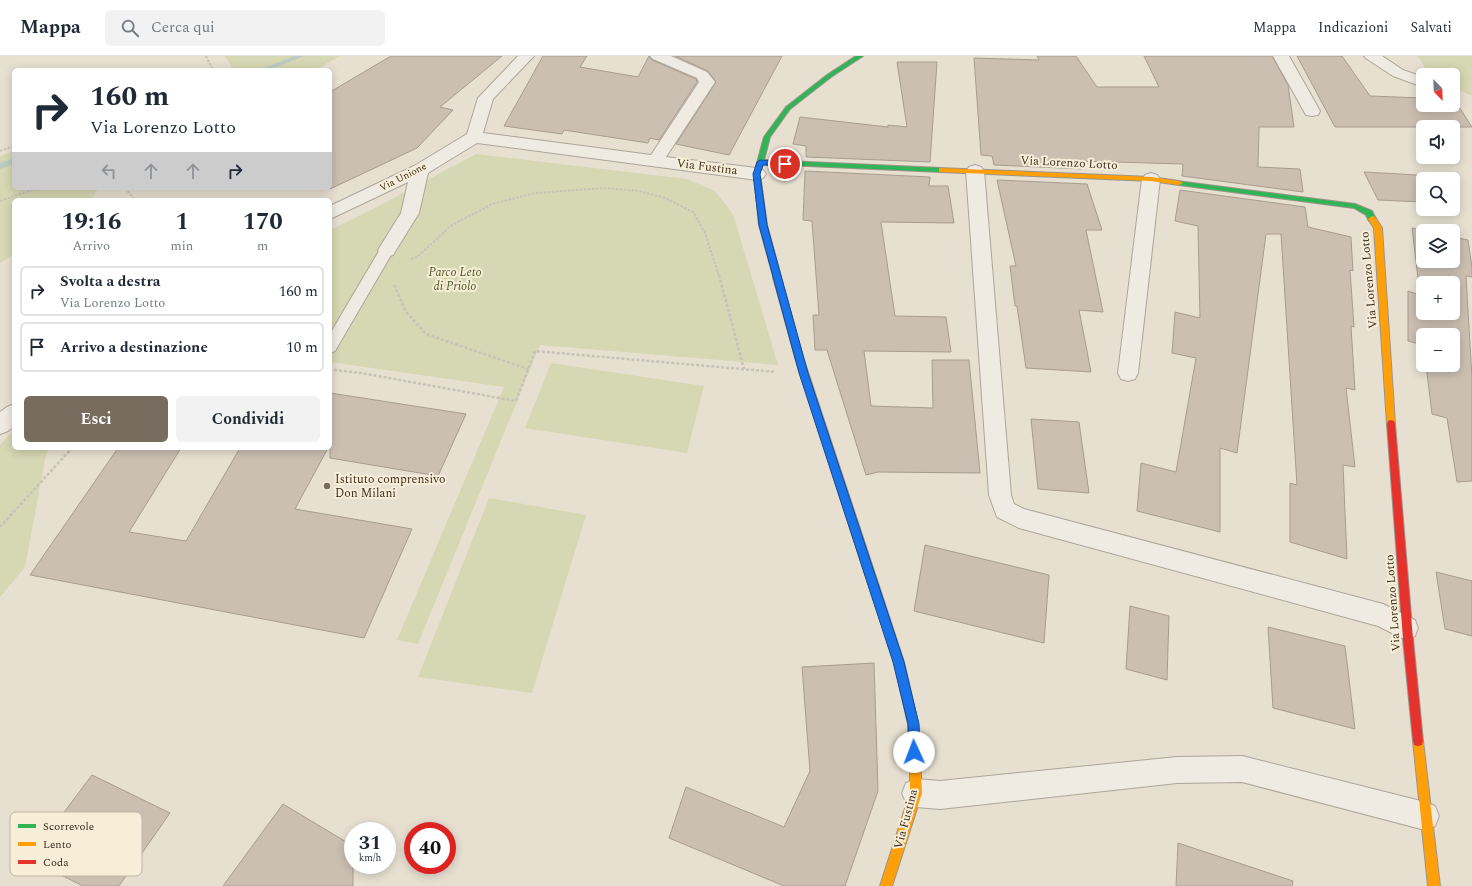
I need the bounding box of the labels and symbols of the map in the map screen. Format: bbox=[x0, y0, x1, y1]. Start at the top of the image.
north arrow bbox=[1416, 68, 1460, 112]
pin bbox=[768, 147, 802, 181]
street label: Via Lorenzo Lotto bbox=[1020, 151, 1118, 175]
street label: Via Fustina bbox=[675, 154, 739, 180]
street label: Via Unione bbox=[377, 158, 429, 196]
street label: Via Lorenzo Lotto bbox=[1355, 231, 1383, 329]
park label: Parco Leto di Priolo bbox=[428, 263, 482, 296]
place label: Istituto comprensivo Don Milani bbox=[335, 470, 446, 503]
marker: Istituto comprensivo Don Milani bbox=[322, 481, 332, 491]
street label: Via Lorenzo Lotto bbox=[1380, 554, 1406, 652]
position arrow bbox=[893, 731, 935, 773]
street label: Via Fustina bbox=[889, 787, 923, 851]
legend bbox=[10, 812, 142, 876]
text: Scorrevole bbox=[43, 818, 94, 835]
speed limit sign: 40 bbox=[404, 822, 456, 874]
text: Lento bbox=[43, 836, 72, 853]
text: Coda bbox=[43, 854, 69, 871]

